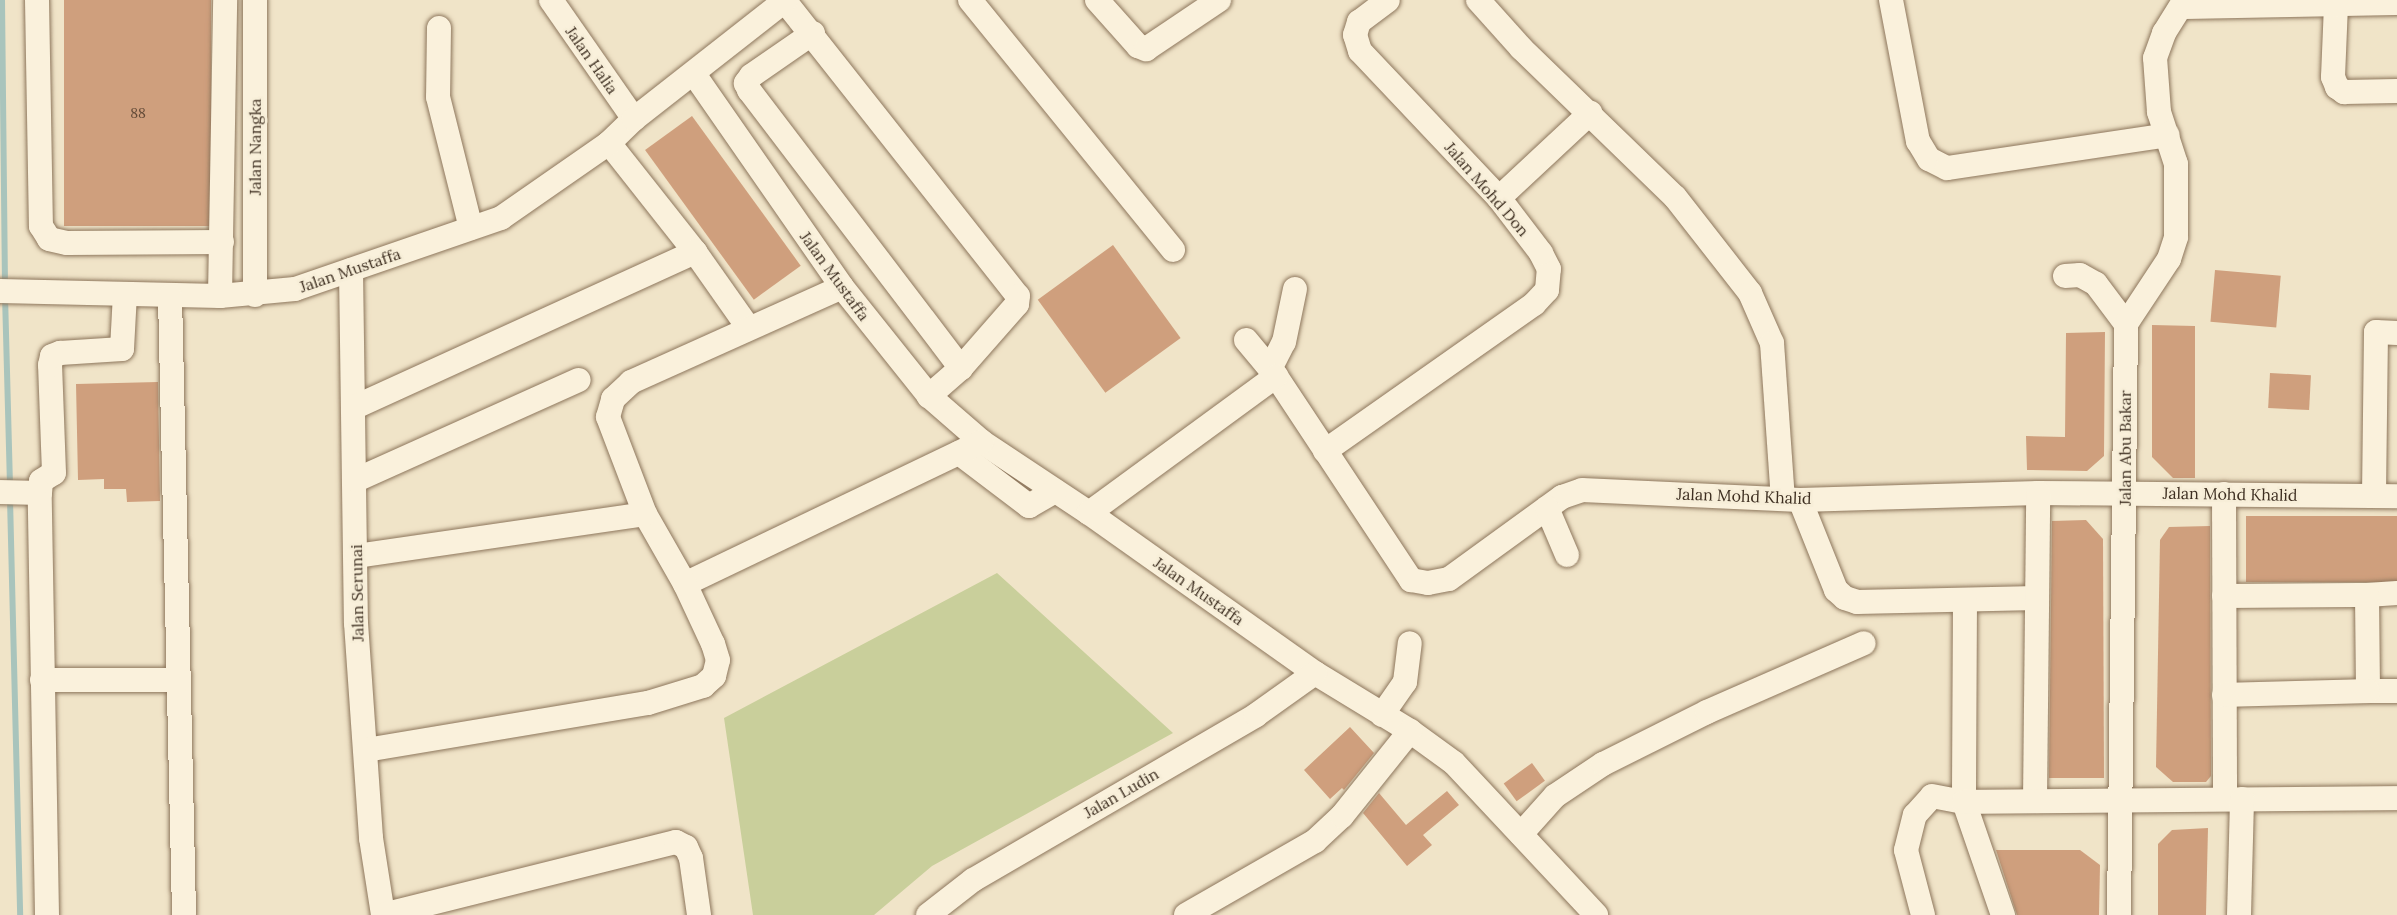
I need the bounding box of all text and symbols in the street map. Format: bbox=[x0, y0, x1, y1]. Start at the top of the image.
street label: Jalan Halia bbox=[562, 22, 622, 98]
street label: Jalan Nangka bbox=[245, 99, 265, 195]
house number: 88 bbox=[130, 105, 146, 121]
street label: Jalan Mohd Don bbox=[1441, 138, 1533, 240]
street label: Jalan Mustaffa bbox=[796, 228, 874, 324]
street label: Jalan Mustaffa bbox=[297, 244, 403, 296]
street label: Jalan Abu Bakar bbox=[2115, 390, 2135, 506]
street label: Jalan Mohd Khalid bbox=[2162, 483, 2298, 505]
street label: Jalan Mohd Khalid bbox=[1676, 484, 1812, 508]
street label: Jalan Serunai bbox=[347, 544, 367, 642]
street label: Jalan Mustaffa bbox=[1150, 553, 1248, 629]
street label: Jalan Ludin bbox=[1080, 764, 1162, 822]

